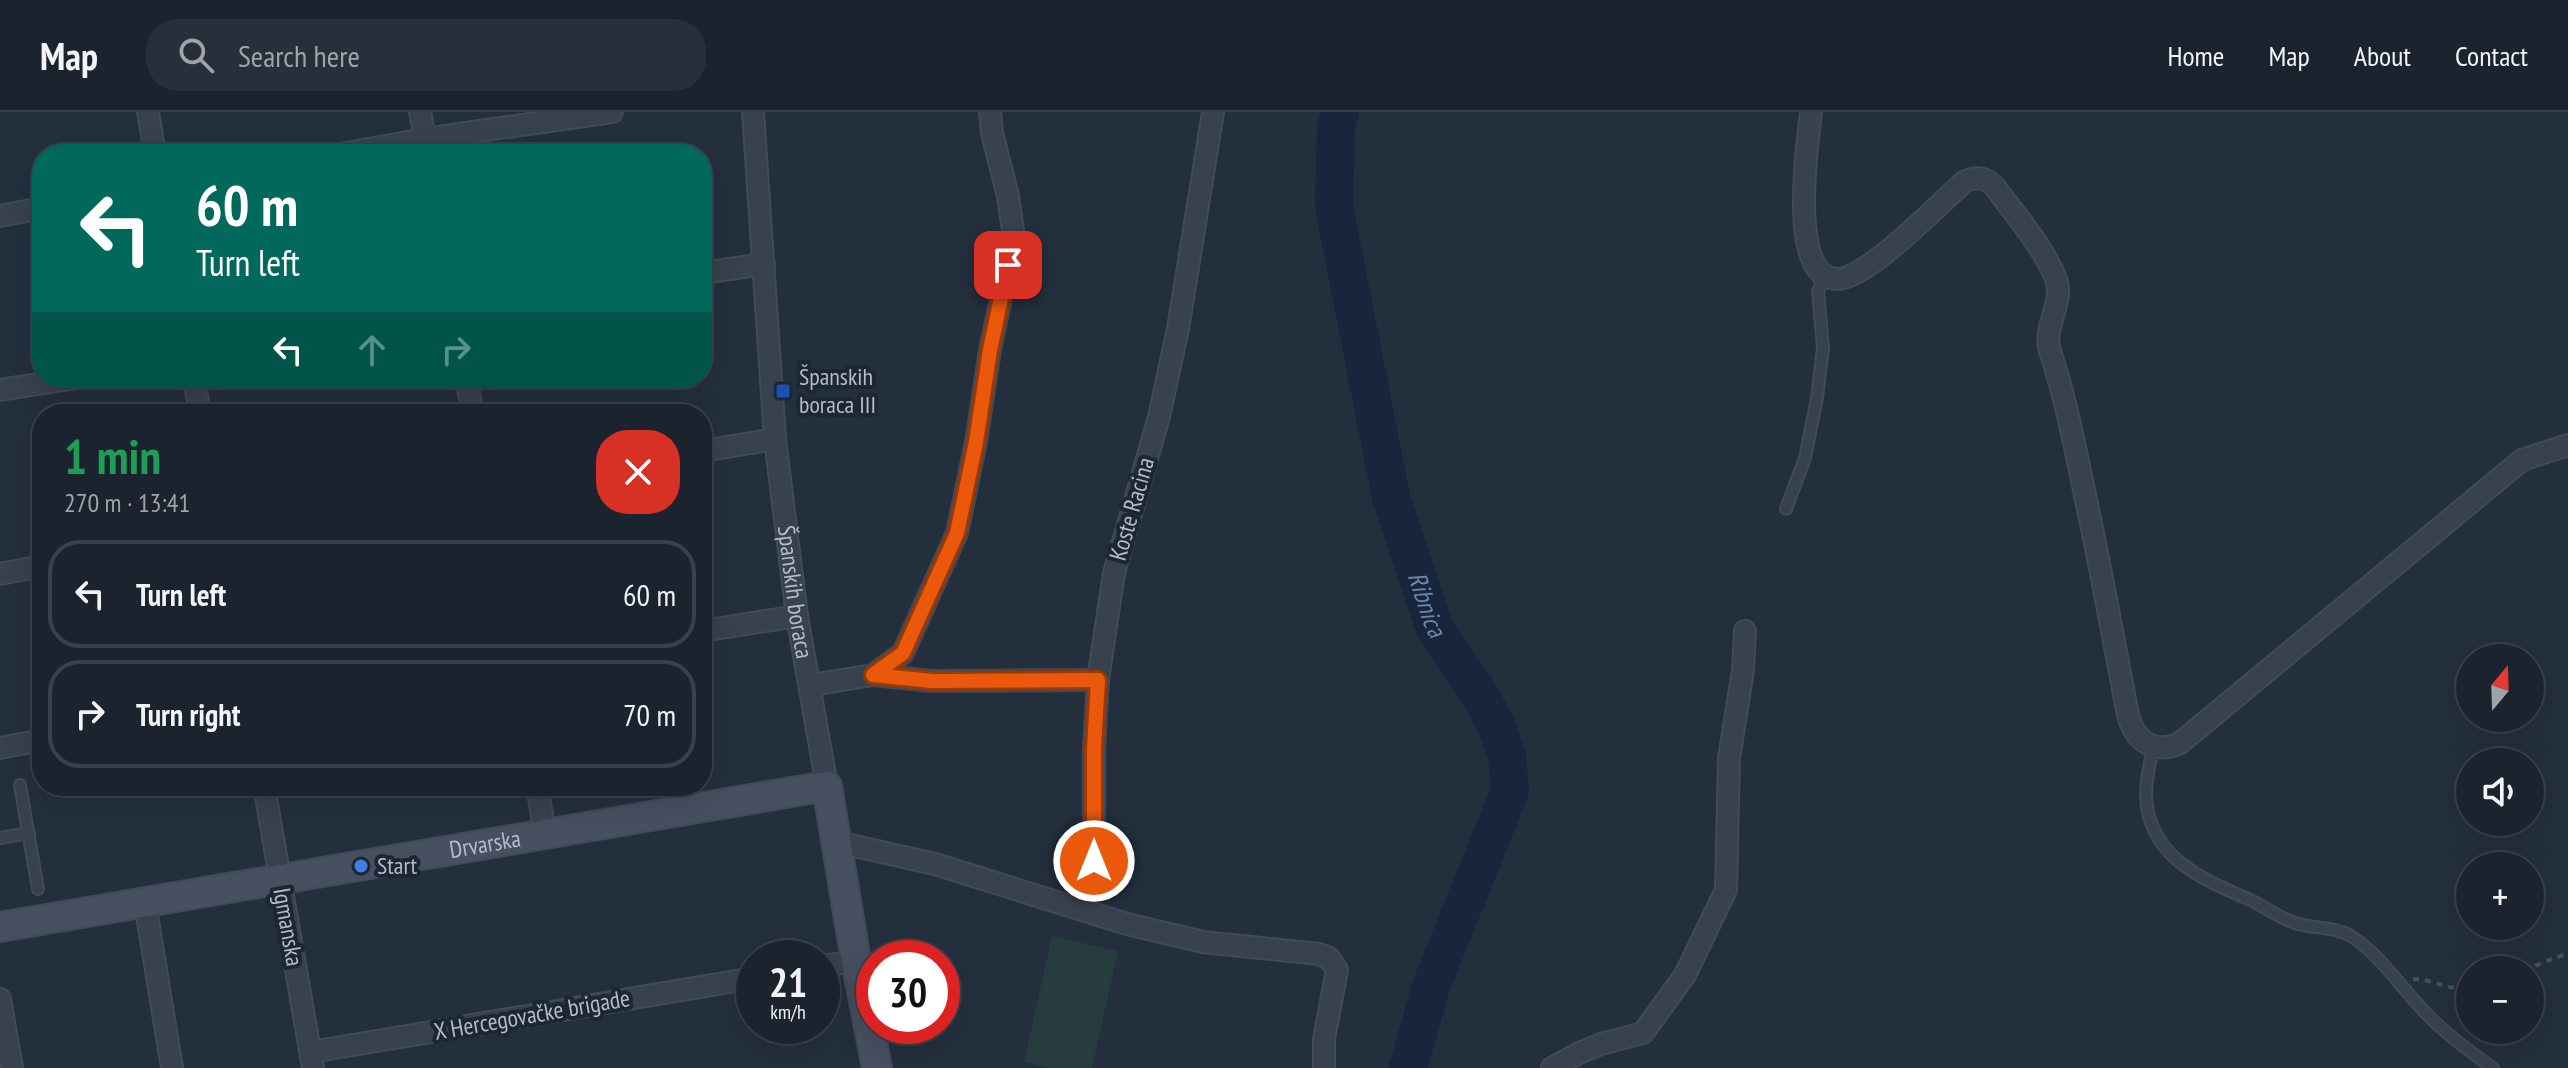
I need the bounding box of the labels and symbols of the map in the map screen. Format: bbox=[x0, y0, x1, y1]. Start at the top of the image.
pin bbox=[974, 231, 1042, 299]
place label: Španskih boraca III bbox=[799, 361, 876, 420]
marker: Španskih boraca III bbox=[774, 382, 792, 400]
street label: Koste Racina bbox=[1102, 454, 1161, 564]
street label: Španskih boraca bbox=[771, 523, 820, 661]
water label: Ribnica bbox=[1401, 567, 1454, 645]
north arrow bbox=[2456, 644, 2544, 732]
position arrow bbox=[1052, 819, 1136, 903]
street label: Drvarska bbox=[447, 823, 523, 865]
place label: Start bbox=[377, 850, 418, 881]
marker: Start bbox=[352, 857, 370, 875]
street label: Igmanska bbox=[266, 885, 311, 968]
speed limit sign: 30 bbox=[856, 940, 960, 1044]
street label: X Hercegovačke brigade bbox=[432, 982, 632, 1047]

